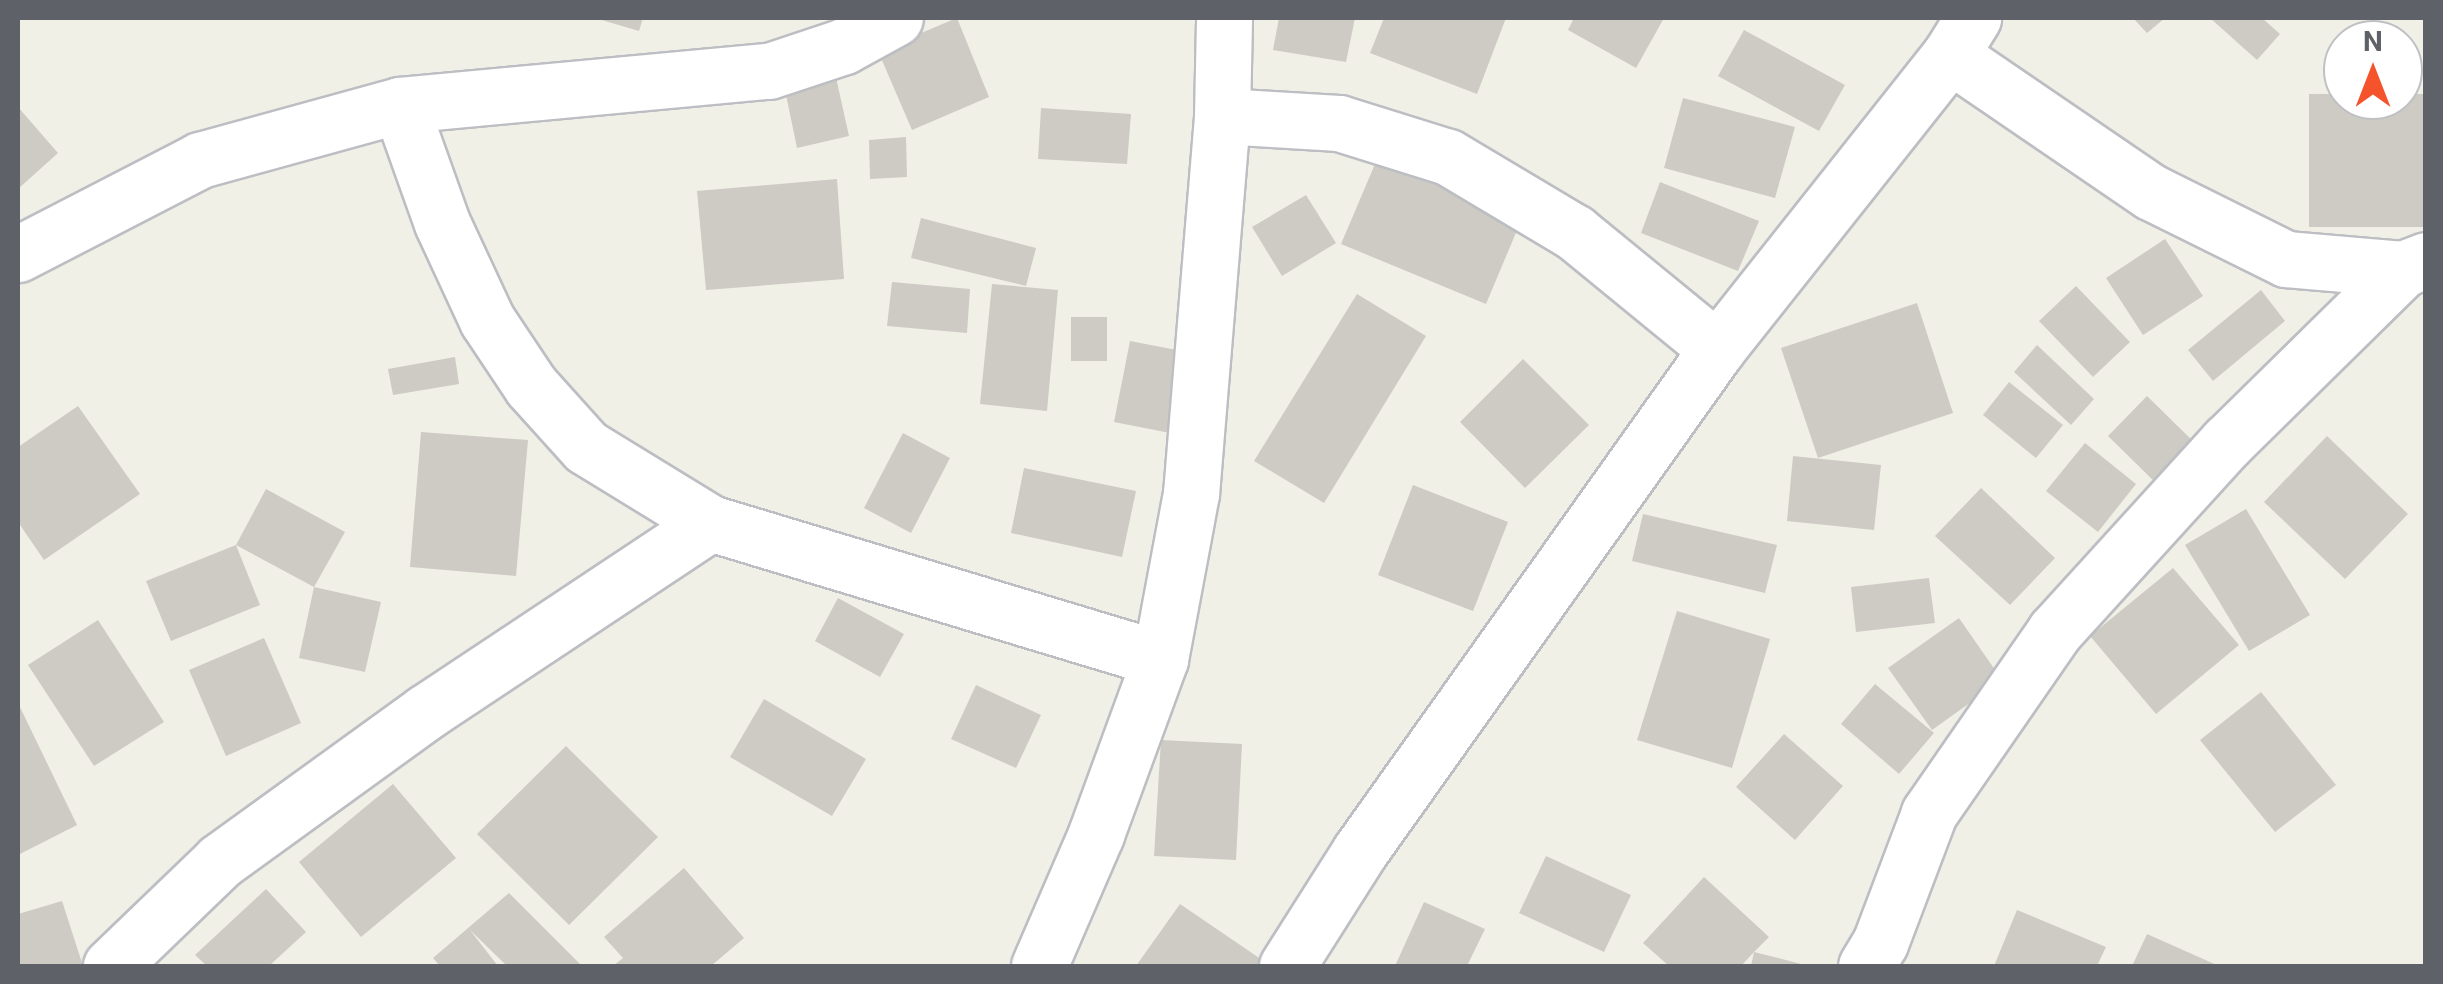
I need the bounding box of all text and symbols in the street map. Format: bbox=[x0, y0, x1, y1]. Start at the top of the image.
north arrow bbox=[2323, 20, 2423, 120]
text: N bbox=[2363, 25, 2383, 58]

